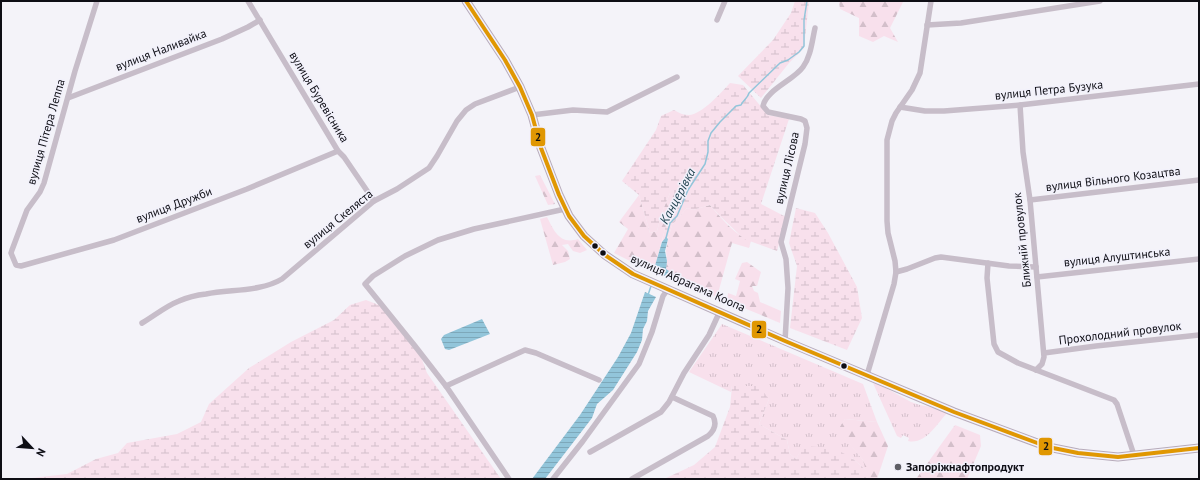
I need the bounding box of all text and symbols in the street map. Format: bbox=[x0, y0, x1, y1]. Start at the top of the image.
street label: вулиця Наливайка bbox=[113, 25, 208, 74]
street label: вулиця Буревісника bbox=[286, 48, 353, 145]
street label: вулиця Петра Бузука bbox=[994, 76, 1104, 103]
street label: вулиця Пітера Леппа bbox=[23, 77, 68, 186]
line badge: 2 bbox=[530, 127, 546, 147]
text: 2 bbox=[535, 130, 541, 144]
street label: вулиця Лісова bbox=[771, 130, 802, 205]
street label: вулиця Вільного Козацтва bbox=[1045, 163, 1181, 194]
water label: Канцерівка bbox=[656, 165, 700, 227]
street label: вулиця Дружби bbox=[134, 183, 214, 226]
street label: вулиця Скеляста bbox=[300, 186, 376, 251]
street label: Ближній провулок bbox=[1009, 192, 1034, 288]
unlabelled marker bbox=[590, 241, 600, 251]
street label: вулиця Алуштинська bbox=[1063, 243, 1171, 270]
unlabelled marker bbox=[598, 248, 608, 258]
street label: вулиця Абрагама Коопа bbox=[628, 250, 748, 315]
street label: Прохолодний провулок bbox=[1058, 318, 1182, 347]
line badge: 2 bbox=[751, 320, 767, 339]
text: 2 bbox=[756, 322, 762, 336]
unlabelled marker bbox=[839, 361, 849, 371]
north arrow bbox=[12, 428, 52, 468]
line badge: 2 bbox=[1038, 437, 1053, 456]
text: 2 bbox=[1043, 439, 1049, 453]
text: N bbox=[33, 446, 49, 459]
place label: Запоріжнафтопродукт bbox=[906, 459, 1024, 474]
marker: Запоріжнафтопродукт bbox=[893, 462, 903, 472]

